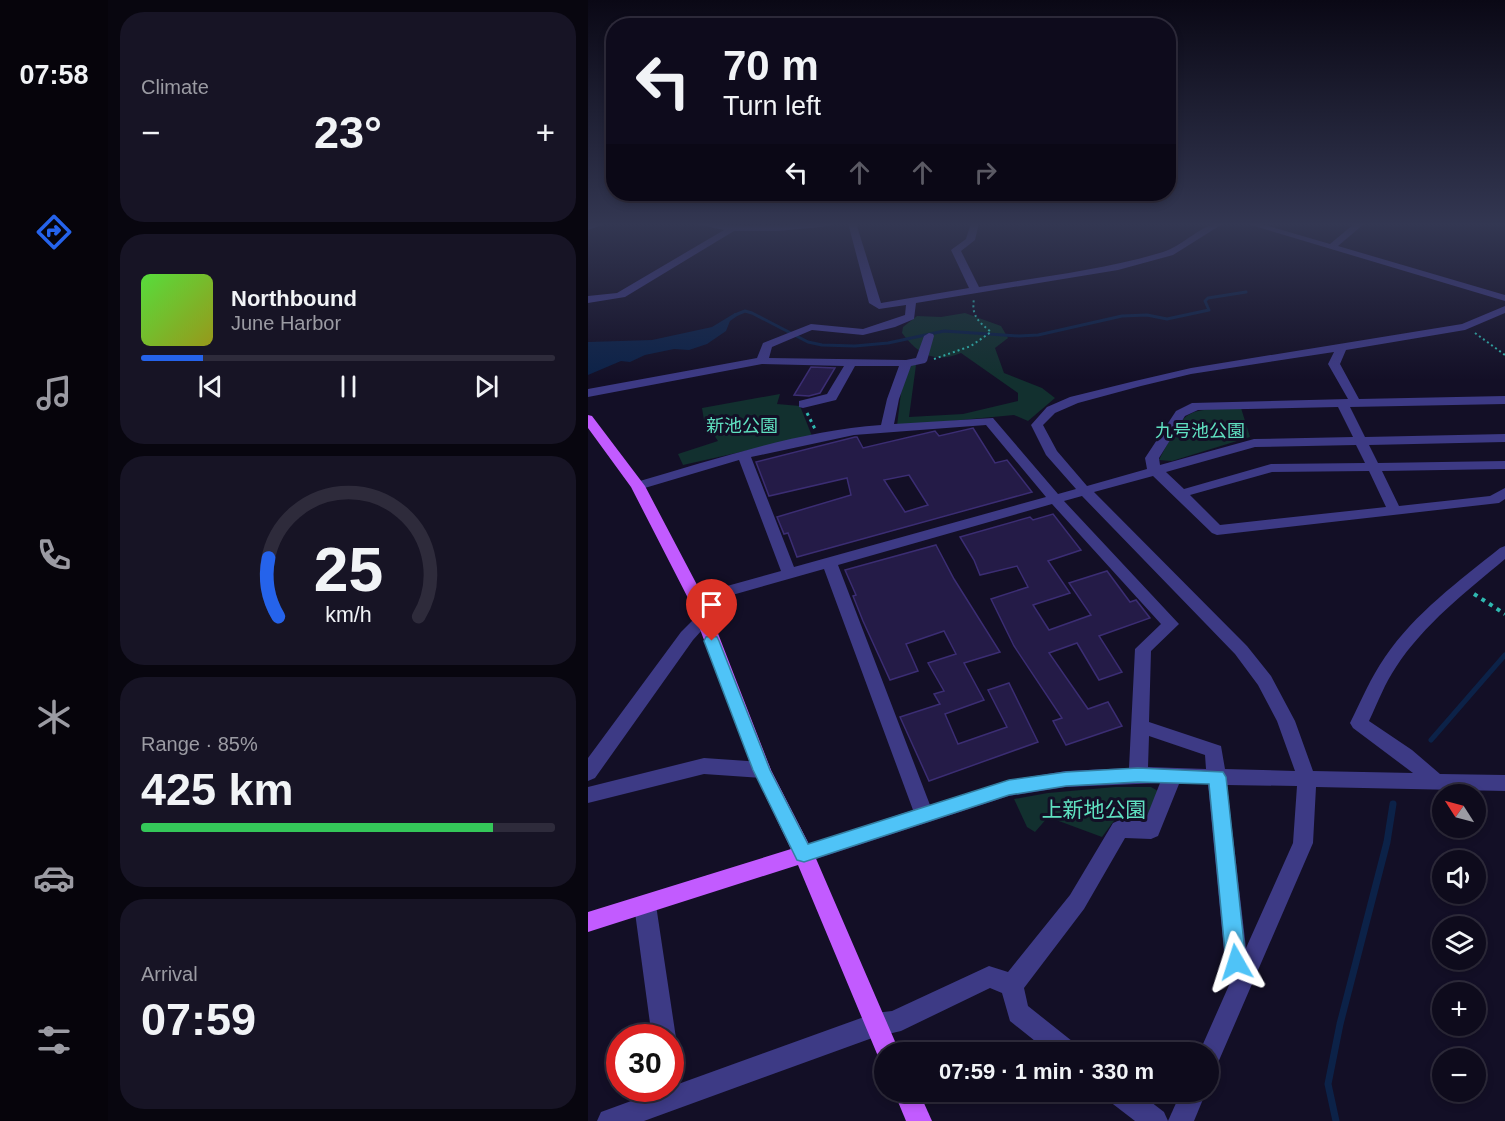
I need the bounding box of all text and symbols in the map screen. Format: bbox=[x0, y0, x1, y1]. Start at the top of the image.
icon: left bbox=[624, 42, 702, 120]
text: 70 m bbox=[723, 42, 819, 89]
text: 07:58 bbox=[19, 60, 89, 90]
text: Climate bbox=[141, 76, 209, 98]
text: Turn left bbox=[723, 91, 821, 121]
text: 23° bbox=[314, 107, 382, 158]
text: − bbox=[141, 114, 160, 151]
text: + bbox=[536, 114, 555, 151]
icon: left bbox=[780, 156, 813, 189]
icon: ahead bbox=[843, 156, 876, 189]
icon: ahead bbox=[906, 156, 939, 189]
icon: right bbox=[969, 156, 1002, 189]
icon: directions bbox=[33, 211, 75, 253]
text: Northbound bbox=[231, 286, 357, 311]
text: June Harbor bbox=[231, 312, 341, 334]
icon: previous bbox=[194, 370, 227, 403]
icon: pause bbox=[332, 370, 365, 403]
icon: next bbox=[470, 370, 503, 403]
icon: music bbox=[33, 372, 75, 414]
park label: 新池公園 bbox=[706, 416, 778, 436]
park label: 九号池公園 bbox=[1155, 421, 1245, 441]
icon: phone bbox=[33, 534, 75, 576]
text: 25 bbox=[313, 536, 383, 605]
pin bbox=[686, 579, 737, 641]
icon: arrive bbox=[695, 588, 728, 621]
text: km/h bbox=[325, 604, 371, 628]
icon: climate bbox=[33, 696, 75, 738]
text: Range · 85% bbox=[141, 733, 258, 755]
text: 425 km bbox=[141, 764, 294, 815]
north arrow bbox=[1432, 784, 1486, 838]
map controls bbox=[1432, 784, 1486, 1102]
park label: 上新地公園 bbox=[1042, 798, 1147, 821]
button: sound bbox=[1432, 850, 1486, 904]
icon: car bbox=[33, 857, 75, 899]
button: layers bbox=[1432, 916, 1486, 970]
position arrow bbox=[1204, 930, 1268, 994]
text: Arrival bbox=[141, 963, 198, 985]
button: + bbox=[1432, 982, 1486, 1036]
text: 07:59 bbox=[141, 994, 256, 1045]
icon: filters bbox=[33, 1019, 75, 1061]
speed limit sign: 30 bbox=[606, 1024, 684, 1102]
button: − bbox=[1432, 1048, 1486, 1102]
text: 07:59 · 1 min · 330 m bbox=[939, 1059, 1154, 1084]

